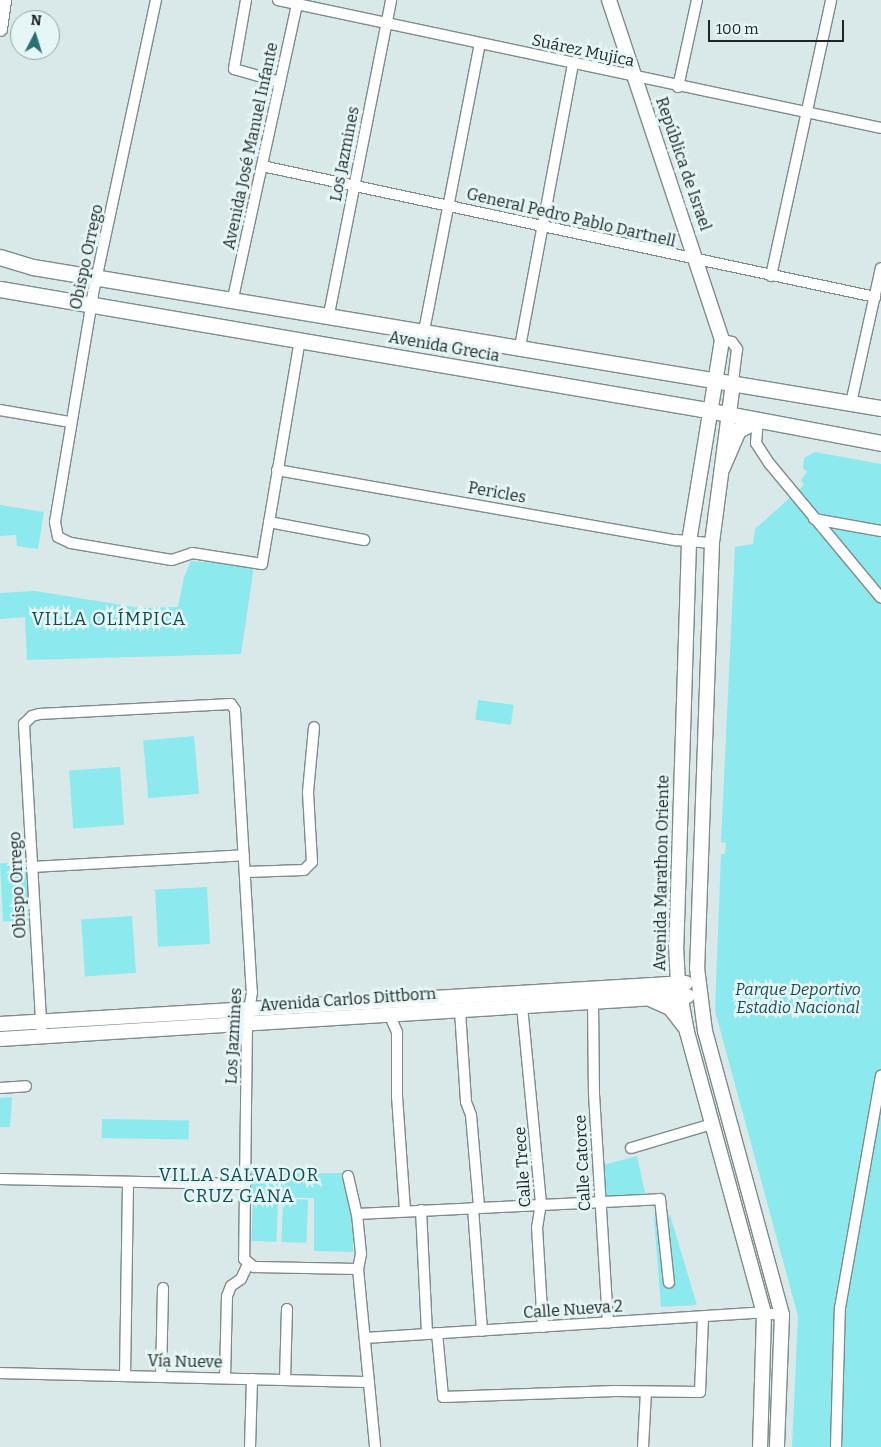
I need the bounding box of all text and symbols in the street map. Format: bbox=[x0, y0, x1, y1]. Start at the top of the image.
north arrow bbox=[10, 10, 60, 60]
scale bar bbox=[711, 10, 847, 42]
text: N bbox=[30, 12, 42, 29]
text: 100 m bbox=[716, 20, 759, 38]
street label: Suárez Mujica bbox=[530, 31, 636, 71]
street label: Avenida José Manuel Infante bbox=[220, 41, 282, 251]
street label: República de Israel bbox=[651, 95, 715, 233]
street label: Los Jazmines bbox=[326, 105, 364, 203]
street label: General Pedro Pablo Dartnell bbox=[465, 185, 677, 251]
street label: Obispo Orrego bbox=[66, 203, 108, 311]
street label: Avenida Grecia bbox=[387, 328, 501, 366]
street label: Pericles bbox=[466, 478, 528, 508]
district label: VILLA OLÍMPICA bbox=[30, 608, 188, 630]
street label: Avenida Marathon Oriente bbox=[651, 775, 673, 971]
street label: Obispo Orrego bbox=[6, 831, 30, 939]
park label: Parque Deportivo Estadio Nacional bbox=[735, 980, 861, 1018]
street label: Avenida Carlos Dittborn bbox=[259, 984, 437, 1016]
street label: Los Jazmines bbox=[222, 987, 246, 1085]
street label: Calle Catorce bbox=[571, 1114, 595, 1212]
street label: Calle Trece bbox=[511, 1126, 535, 1208]
district label: VILLA SALVADOR CRUZ GANA bbox=[157, 1165, 321, 1208]
street label: Calle Nueva 2 bbox=[523, 1297, 623, 1323]
street label: Vía Nueve bbox=[147, 1352, 223, 1372]

